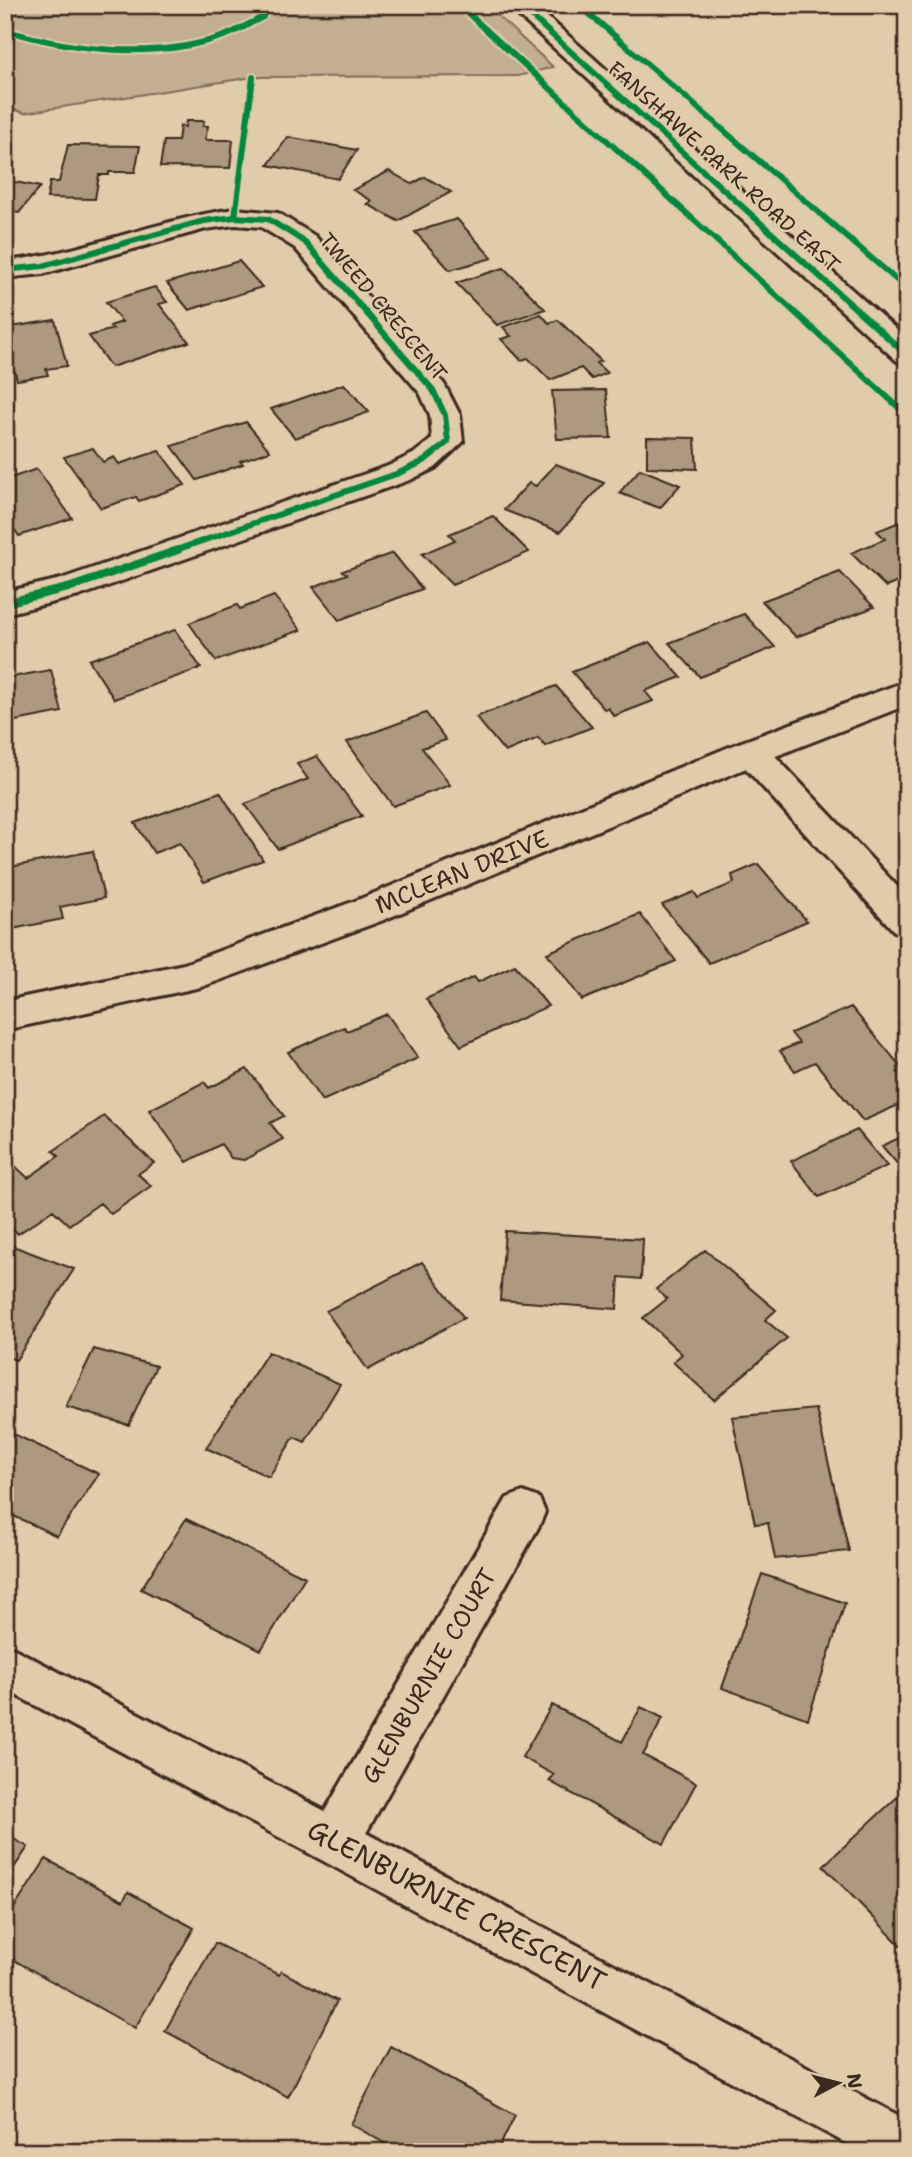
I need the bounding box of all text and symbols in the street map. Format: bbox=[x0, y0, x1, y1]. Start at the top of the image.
street label: FANSHAWE PARK ROAD EAST bbox=[602, 55, 846, 279]
street label: TWEED CRESCENT bbox=[313, 227, 453, 387]
street label: MCLEAN DRIVE bbox=[370, 823, 554, 921]
street label: GLENBURNIE COURT bbox=[354, 1562, 504, 1790]
street label: GLENBURNIE CRESCENT bbox=[301, 1810, 613, 2000]
north arrow bbox=[804, 2048, 874, 2118]
text: N bbox=[841, 2072, 868, 2090]

